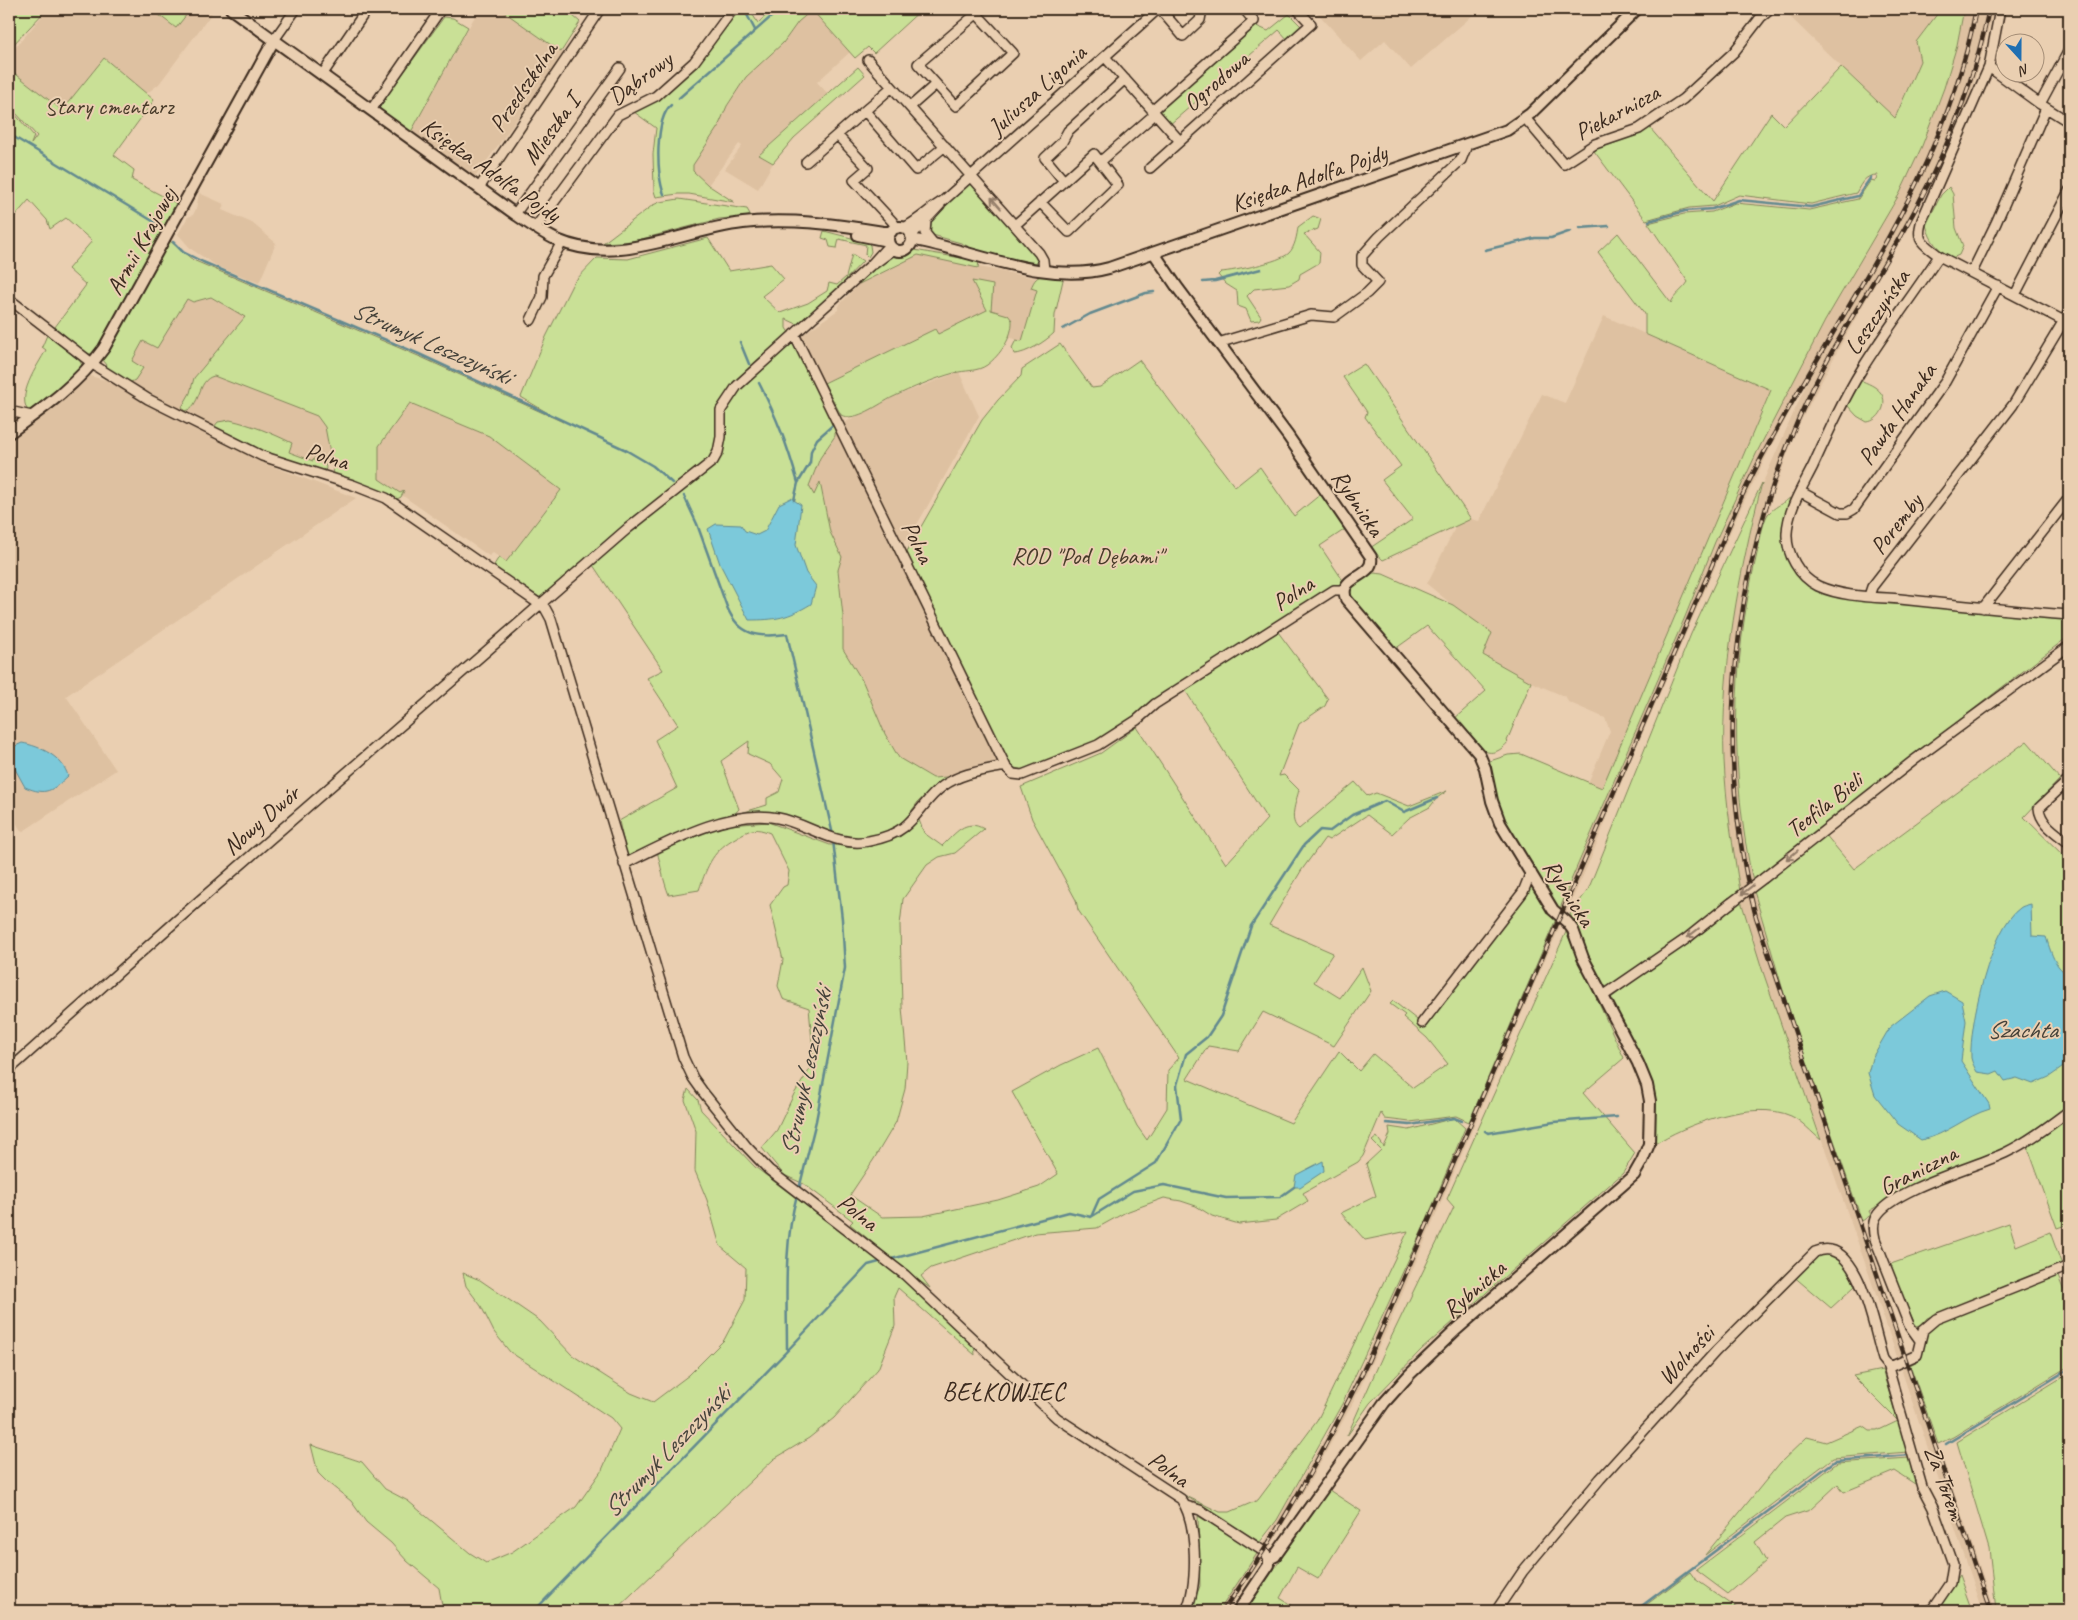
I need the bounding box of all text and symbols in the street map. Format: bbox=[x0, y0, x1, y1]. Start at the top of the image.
north arrow bbox=[1996, 32, 2046, 82]
street label: Przedszkolna bbox=[482, 34, 565, 138]
street label: Juliusza Ligonia bbox=[981, 37, 1093, 143]
street label: Dąbrowy bbox=[602, 43, 680, 111]
street label: Ogrodowa bbox=[1177, 43, 1257, 118]
text: N bbox=[2015, 60, 2032, 80]
street label: Piekarnicza bbox=[1569, 77, 1666, 147]
street label: Mieszka I bbox=[515, 84, 590, 170]
park label: Stary cmentarz bbox=[45, 91, 175, 121]
street label: Księdza Adolfa Pojdy bbox=[416, 111, 568, 230]
street label: Księdza Adolfa Pojdy bbox=[1227, 137, 1393, 219]
street label: Armii Krajowej bbox=[99, 179, 184, 300]
one-way arrow bbox=[991, 197, 1002, 210]
street label: Leszczyńska bbox=[1838, 262, 1917, 360]
water label: Strumyk Leszczyński bbox=[347, 294, 522, 395]
street label: Pawła Hanaka bbox=[1851, 356, 1944, 471]
street label: Polna bbox=[302, 435, 353, 477]
street label: Rybnicka bbox=[1325, 464, 1392, 543]
street label: Poremby bbox=[1863, 486, 1930, 560]
street label: Polna bbox=[895, 516, 942, 569]
park label: ROD "Pod Dębami" bbox=[1011, 541, 1168, 571]
street label: Polna bbox=[1267, 568, 1321, 617]
street label: Teofila Bieli bbox=[1780, 764, 1871, 844]
street label: Nowy Dwór bbox=[216, 777, 307, 862]
one-way arrow bbox=[1786, 850, 1799, 861]
street label: Rybnicka bbox=[1536, 854, 1602, 933]
one-way arrow bbox=[1741, 885, 1754, 896]
one-way arrow bbox=[1687, 928, 1700, 939]
water label: Strumyk Leszczyński bbox=[773, 979, 841, 1159]
water label: Szachta bbox=[1987, 1014, 2059, 1046]
street label: Graniczna bbox=[1874, 1137, 1964, 1202]
street label: Polna bbox=[832, 1187, 885, 1238]
street label: Rybnicka bbox=[1436, 1253, 1513, 1325]
street label: Wolności bbox=[1651, 1317, 1723, 1391]
water label: Strumyk Leszczyński bbox=[596, 1375, 742, 1524]
district label: BEŁKOWIEC bbox=[942, 1376, 1067, 1408]
street label: Za Torem bbox=[1918, 1442, 1973, 1526]
street label: Polna bbox=[1143, 1444, 1196, 1495]

